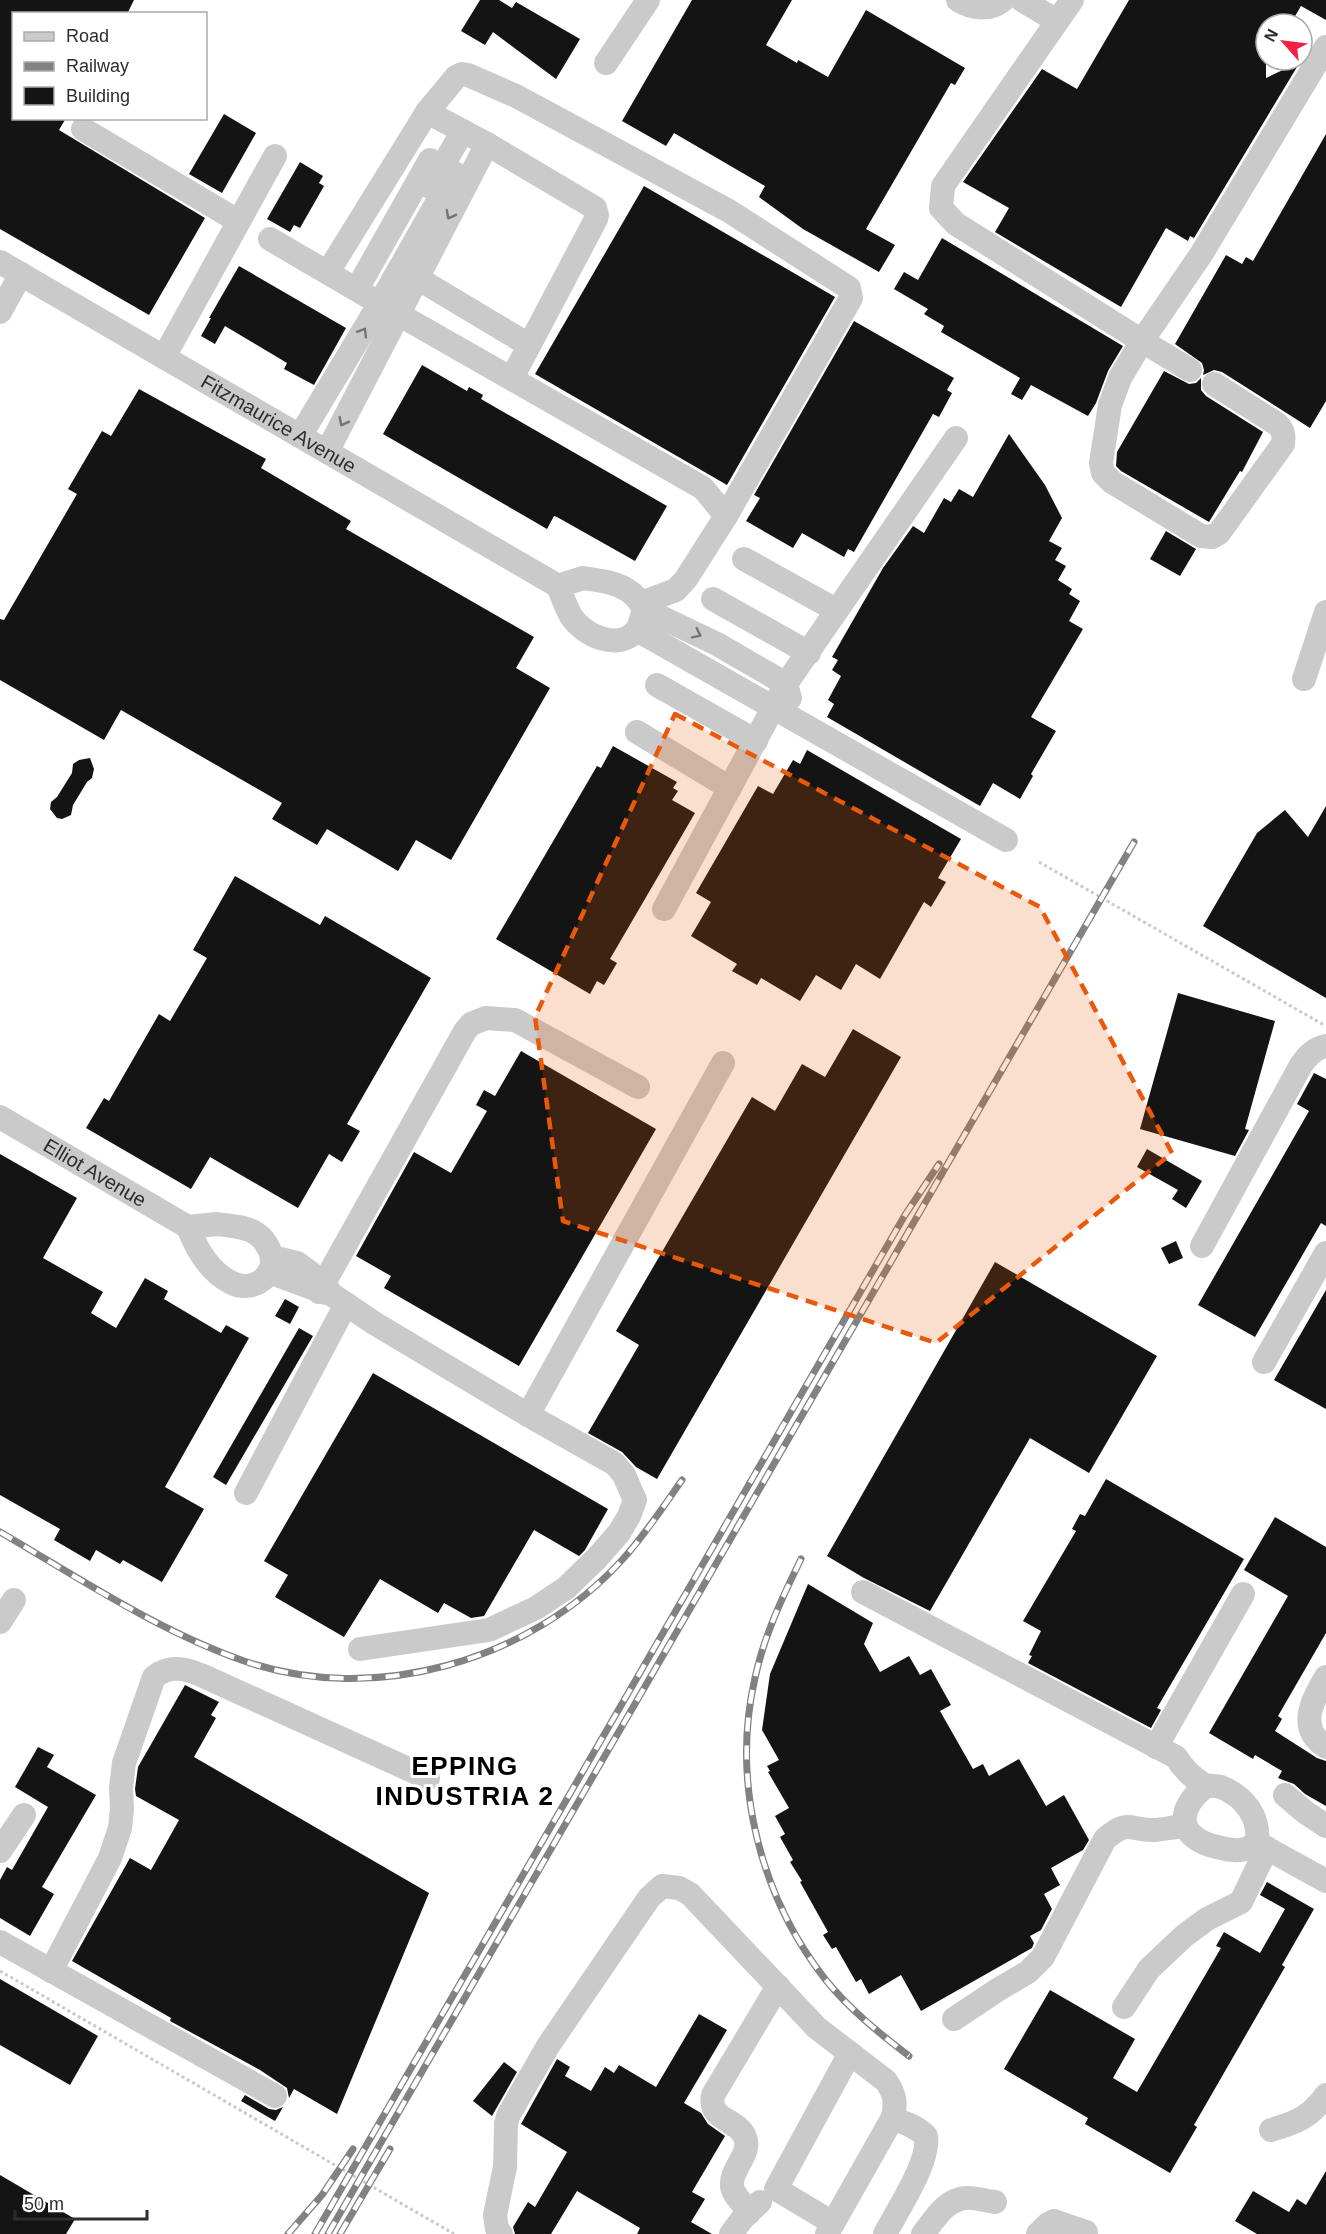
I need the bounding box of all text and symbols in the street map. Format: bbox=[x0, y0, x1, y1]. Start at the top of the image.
legend bbox=[12, 12, 207, 120]
north arrow bbox=[1254, 12, 1314, 72]
text: Road bbox=[66, 26, 109, 46]
text: N bbox=[1261, 26, 1281, 44]
text: Railway bbox=[66, 56, 129, 76]
text: Building bbox=[66, 86, 130, 106]
one-way arrow bbox=[446, 208, 457, 219]
one-way arrow bbox=[355, 328, 367, 338]
street label: Fitzmaurice Avenue bbox=[197, 370, 360, 477]
one-way arrow bbox=[338, 416, 350, 427]
one-way arrow bbox=[690, 627, 701, 639]
street label: Elliot Avenue bbox=[40, 1134, 150, 1211]
district label: EPPING INDUSTRIA 2 bbox=[376, 1751, 554, 1811]
scale bar bbox=[15, 2183, 147, 2221]
text: 50 m bbox=[24, 2194, 64, 2214]

